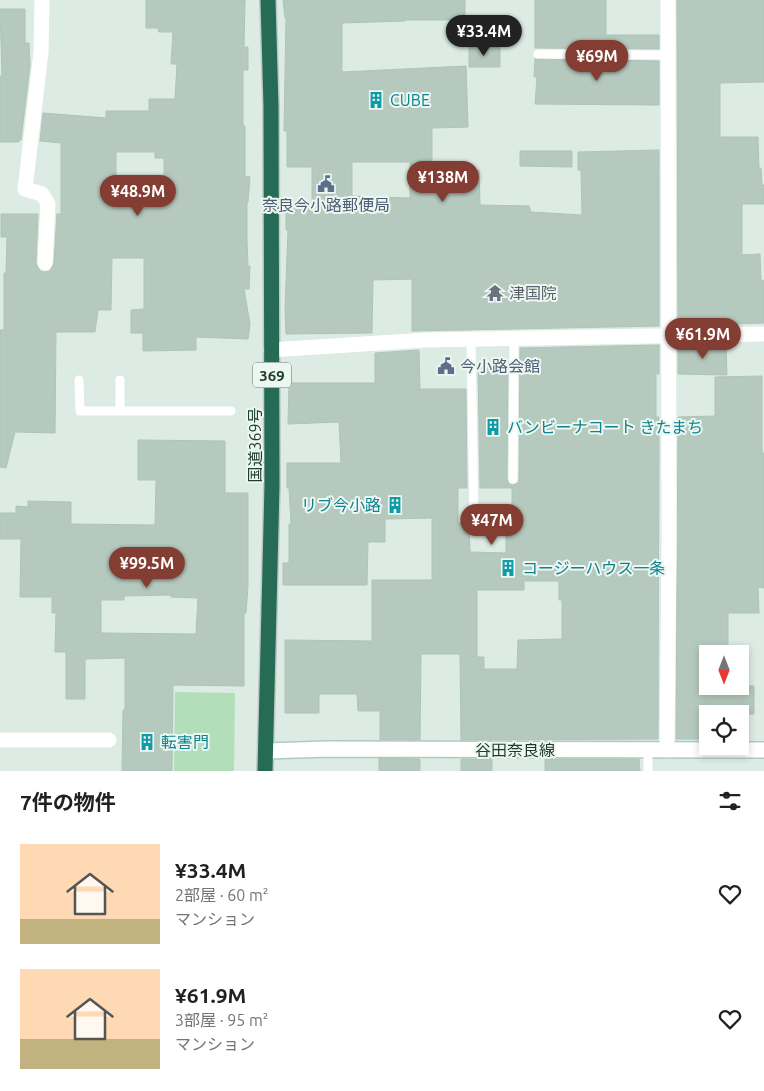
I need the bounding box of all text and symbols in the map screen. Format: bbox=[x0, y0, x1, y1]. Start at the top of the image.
pin: ¥33.4M bbox=[443, 15, 525, 57]
text: ¥33.4M bbox=[457, 22, 511, 40]
pin: ¥69M bbox=[567, 39, 627, 82]
text: ¥69M bbox=[576, 47, 618, 65]
building icon: CUBE bbox=[366, 90, 386, 110]
place label: CUBE bbox=[390, 91, 430, 109]
pin: ¥138M bbox=[408, 160, 478, 203]
text: ¥138M bbox=[418, 168, 468, 186]
pin: ¥48.9M bbox=[97, 174, 179, 217]
public building icon: 奈良今小路郵便局 bbox=[316, 174, 336, 194]
text: ¥48.9M bbox=[111, 182, 165, 200]
place label: 奈良今小路郵便局 bbox=[262, 196, 390, 214]
temple icon: 津国院 bbox=[485, 283, 505, 303]
place label: 津国院 bbox=[509, 284, 557, 302]
pin: ¥61.9M bbox=[662, 318, 744, 360]
text: ¥61.9M bbox=[676, 325, 730, 343]
public building icon: 今小路会館 bbox=[436, 356, 456, 376]
place label: 今小路会館 bbox=[460, 357, 540, 375]
road number: 369 bbox=[253, 362, 291, 388]
street label: 国道369号 bbox=[246, 407, 264, 483]
building icon: バンビーナコート きたまち bbox=[483, 417, 503, 437]
place label: バンビーナコート きたまち bbox=[507, 418, 703, 436]
building icon: リブ今小路 bbox=[385, 495, 405, 515]
place label: リブ今小路 bbox=[301, 496, 381, 514]
pin: ¥47M bbox=[462, 504, 522, 546]
text: ¥47M bbox=[471, 511, 513, 529]
pin: ¥99.5M bbox=[106, 546, 188, 589]
text: ¥99.5M bbox=[120, 554, 174, 572]
building icon: コージーハウス一条 bbox=[498, 558, 518, 578]
place label: コージーハウス一条 bbox=[522, 559, 665, 577]
north arrow bbox=[699, 645, 749, 695]
map controls bbox=[699, 645, 749, 755]
button: locate bbox=[699, 705, 749, 755]
building icon: 転害門 bbox=[137, 732, 157, 752]
place label: 転害門 bbox=[161, 733, 209, 751]
street label: 谷田奈良線 bbox=[475, 741, 555, 759]
icon: filters bbox=[716, 787, 744, 815]
text: 7件の物件 bbox=[20, 790, 116, 814]
text: ¥33.4M bbox=[175, 858, 246, 882]
icon: home bbox=[60, 864, 120, 924]
icon: heart bbox=[716, 880, 744, 908]
text: 2部屋 · 60 m² bbox=[175, 886, 269, 904]
text: マンション bbox=[175, 910, 255, 928]
text: ¥61.9M bbox=[175, 983, 246, 1007]
icon: home bbox=[60, 989, 120, 1049]
icon: heart bbox=[716, 1005, 744, 1033]
text: 3部屋 · 95 m² bbox=[175, 1011, 269, 1029]
text: マンション bbox=[175, 1035, 255, 1053]

